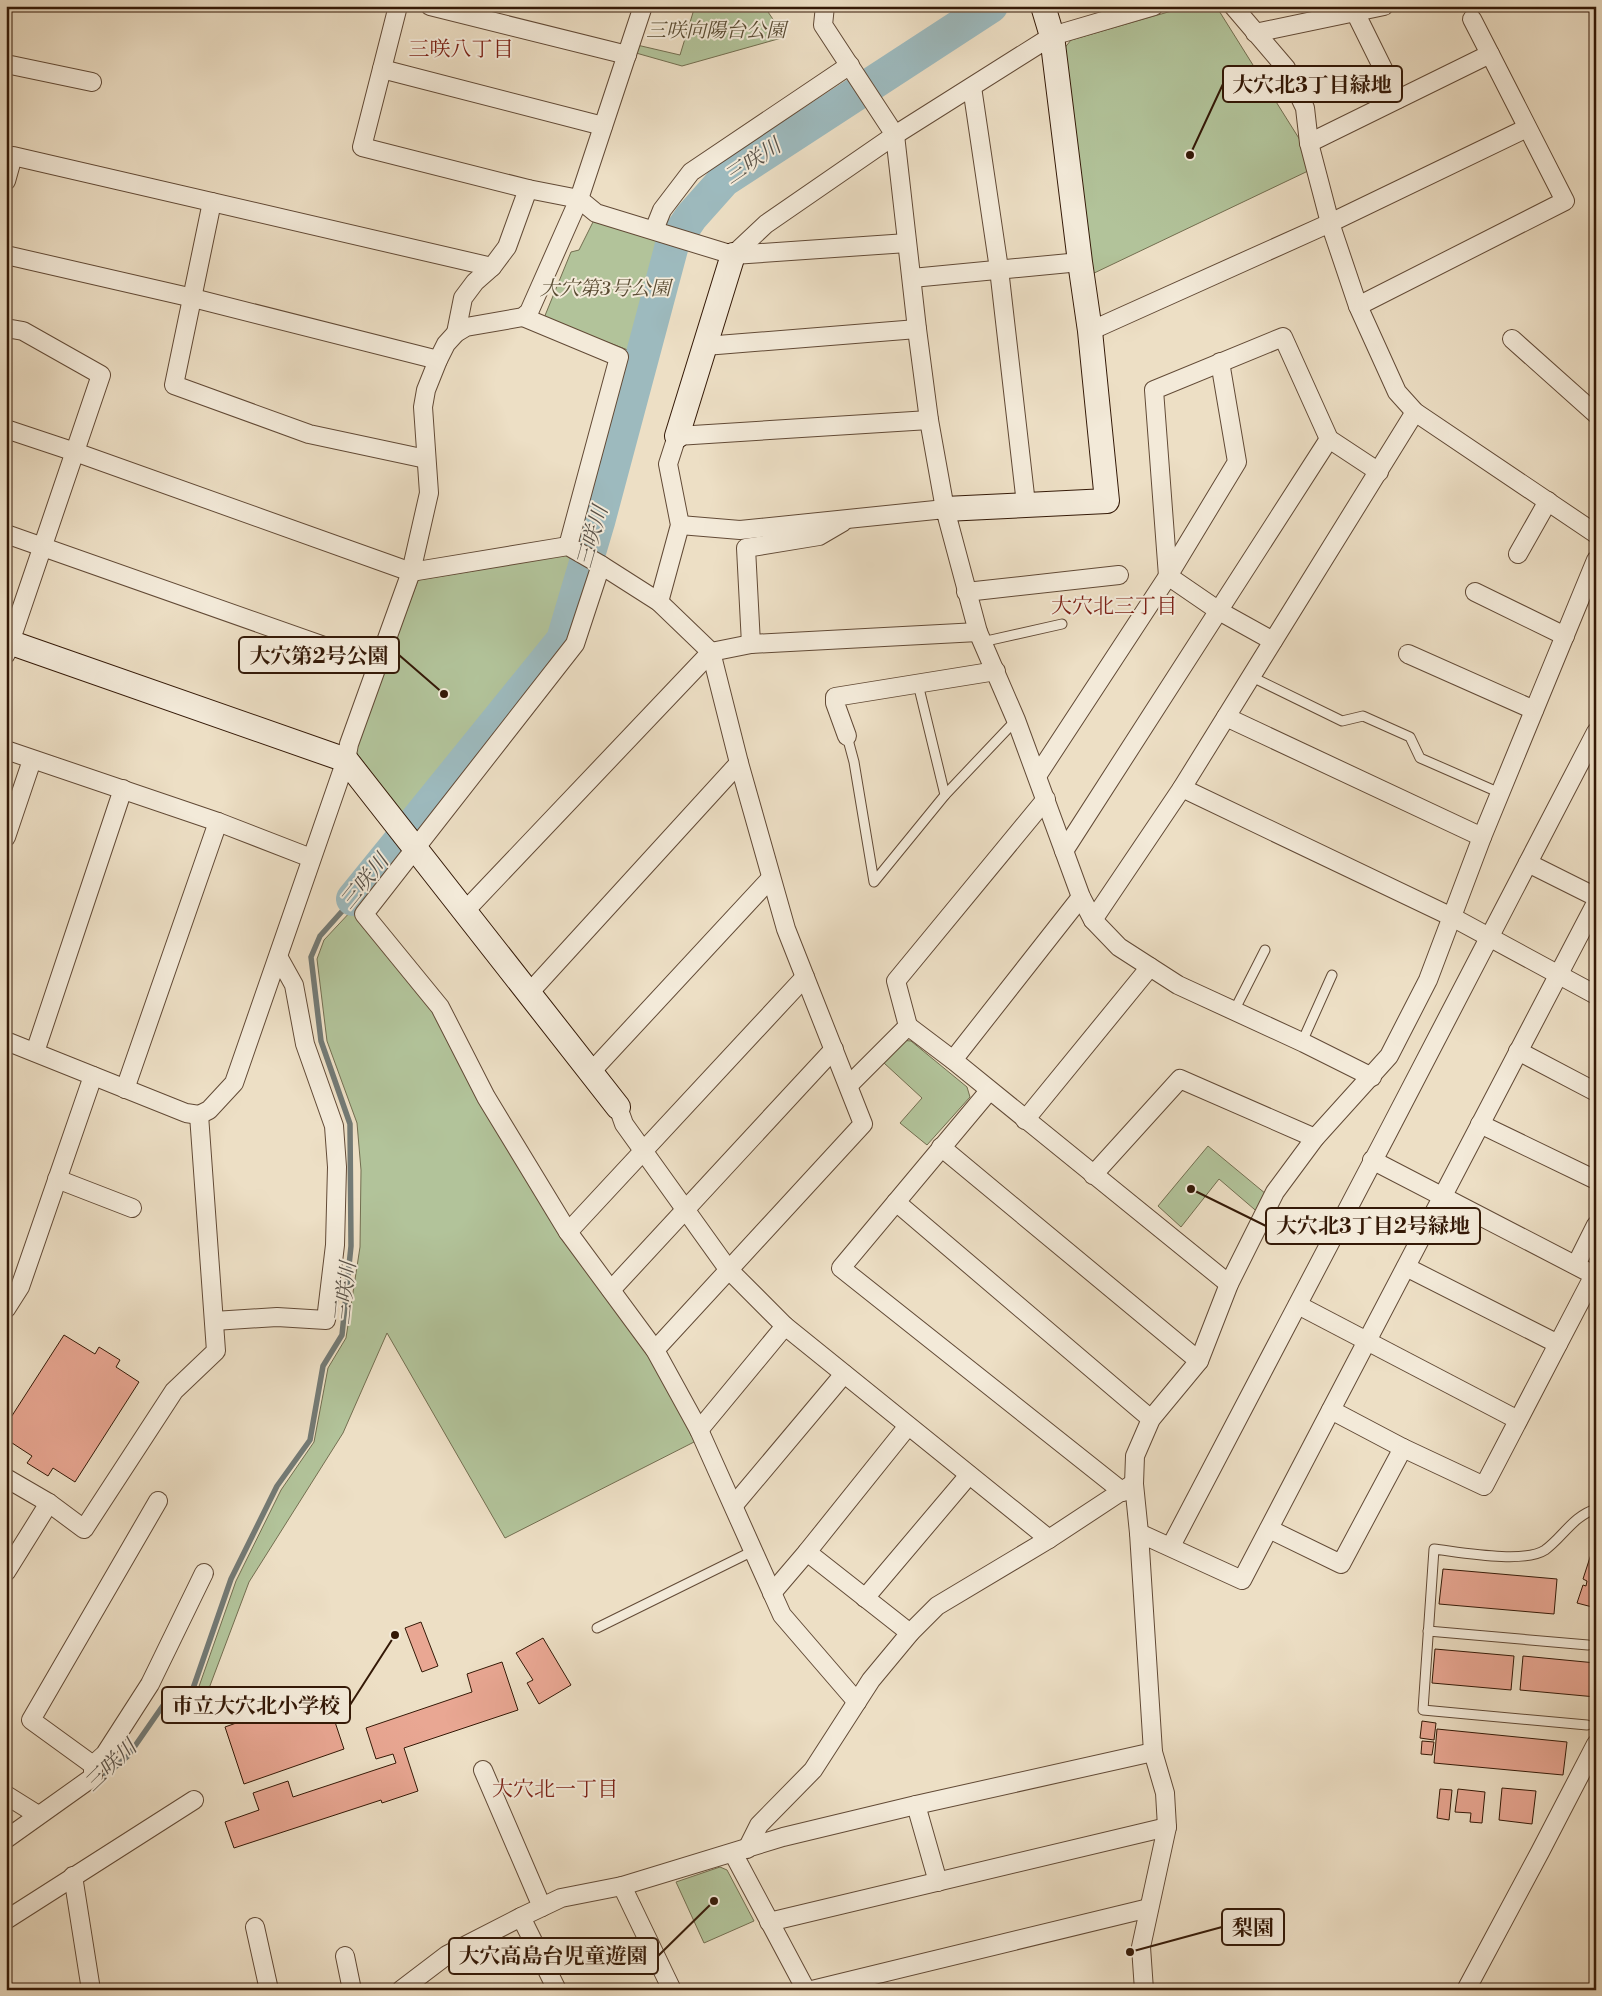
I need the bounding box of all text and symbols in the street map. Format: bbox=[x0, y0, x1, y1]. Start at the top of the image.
park label: 三咲向陽台公園 bbox=[646, 19, 789, 44]
district label: 三咲八丁目 bbox=[409, 37, 514, 63]
callout: 大穴北3丁目緑地 bbox=[1223, 66, 1402, 102]
text: 大穴北3丁目緑地 bbox=[1232, 73, 1392, 99]
water label: 三咲川 bbox=[720, 132, 788, 190]
park label: 大穴第3号公園 bbox=[540, 277, 673, 302]
water label: 三咲川 bbox=[572, 501, 615, 571]
district label: 大穴北三丁目 bbox=[1051, 594, 1177, 620]
callout: 大穴第2号公園 bbox=[239, 637, 399, 673]
text: 大穴第2号公園 bbox=[249, 644, 389, 670]
water label: 三咲川 bbox=[335, 848, 396, 915]
callout: 大穴北3丁目2号緑地 bbox=[1266, 1208, 1480, 1244]
text: 大穴北3丁目2号緑地 bbox=[1276, 1214, 1470, 1240]
water label: 三咲川 bbox=[330, 1258, 362, 1326]
callout: 市立大穴北小学校 bbox=[162, 1687, 350, 1723]
text: 市立大穴北小学校 bbox=[172, 1694, 340, 1720]
water label: 三咲川 bbox=[79, 1733, 144, 1797]
district label: 大穴北一丁目 bbox=[492, 1777, 618, 1803]
callout: 梨園 bbox=[1222, 1909, 1284, 1945]
text: 梨園 bbox=[1232, 1916, 1274, 1942]
callout: 大穴高島台児童遊園 bbox=[449, 1938, 658, 1974]
text: 大穴高島台児童遊園 bbox=[459, 1944, 648, 1970]

